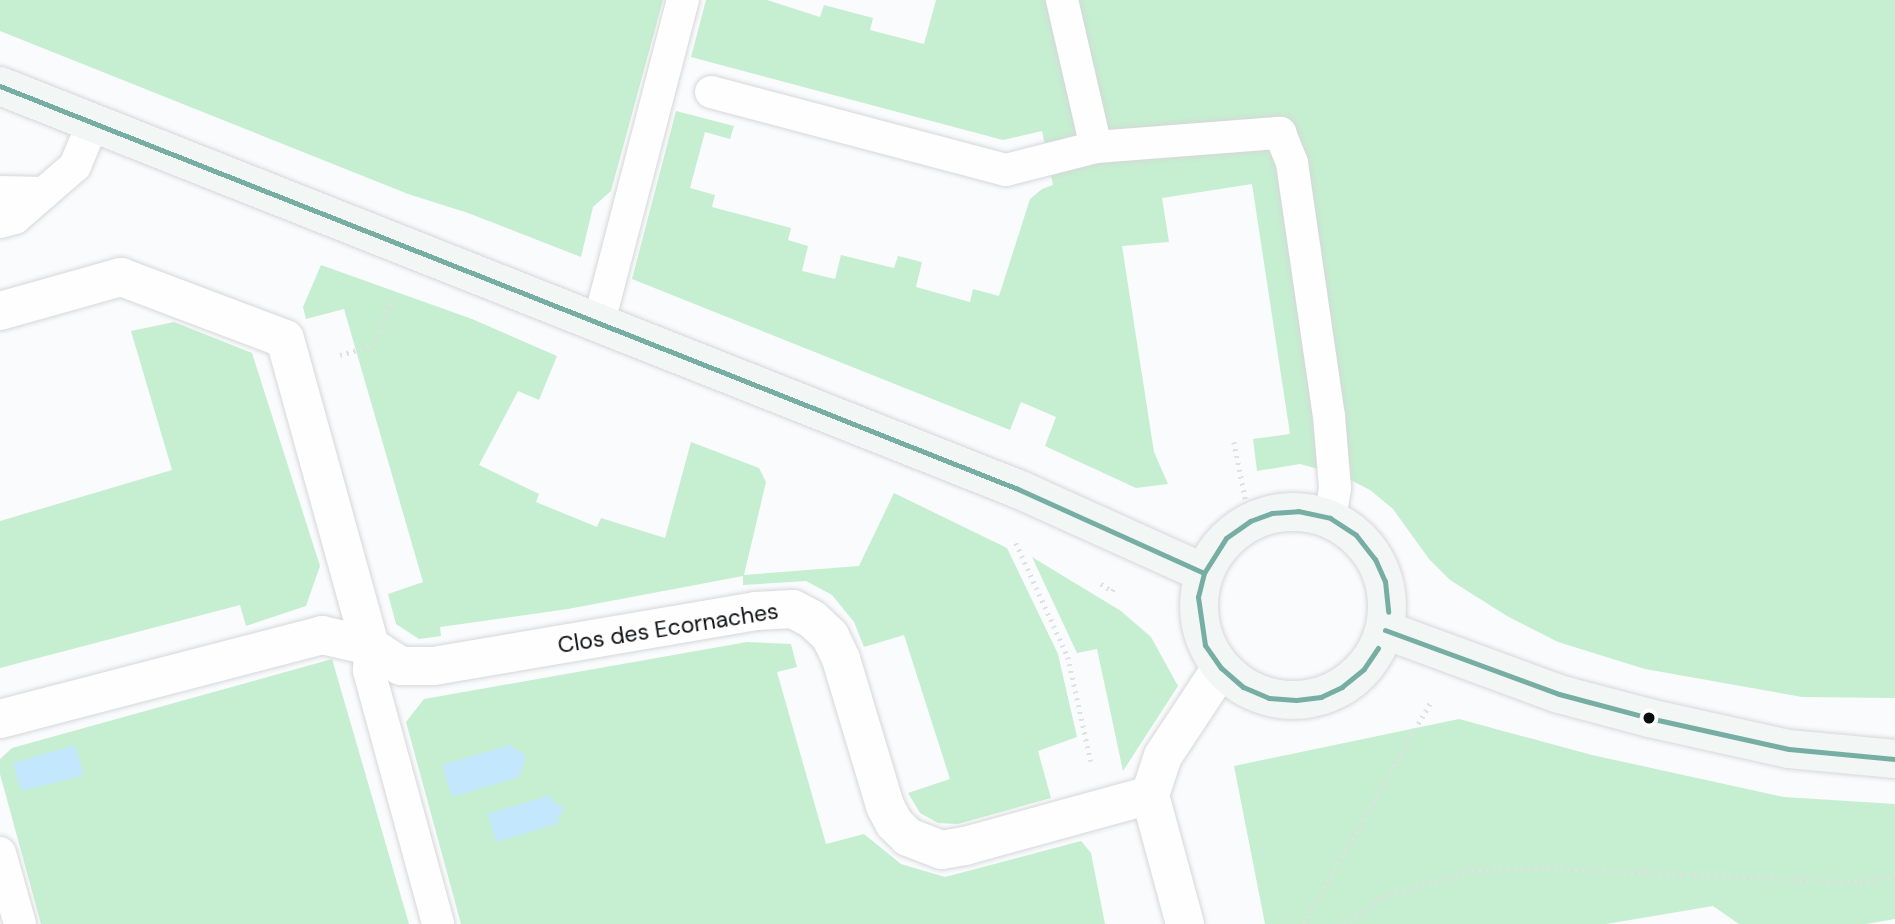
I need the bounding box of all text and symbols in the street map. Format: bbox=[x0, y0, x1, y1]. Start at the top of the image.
street label: Clos des Ecornaches bbox=[556, 597, 780, 659]
unlabelled marker bbox=[1642, 711, 1656, 725]

